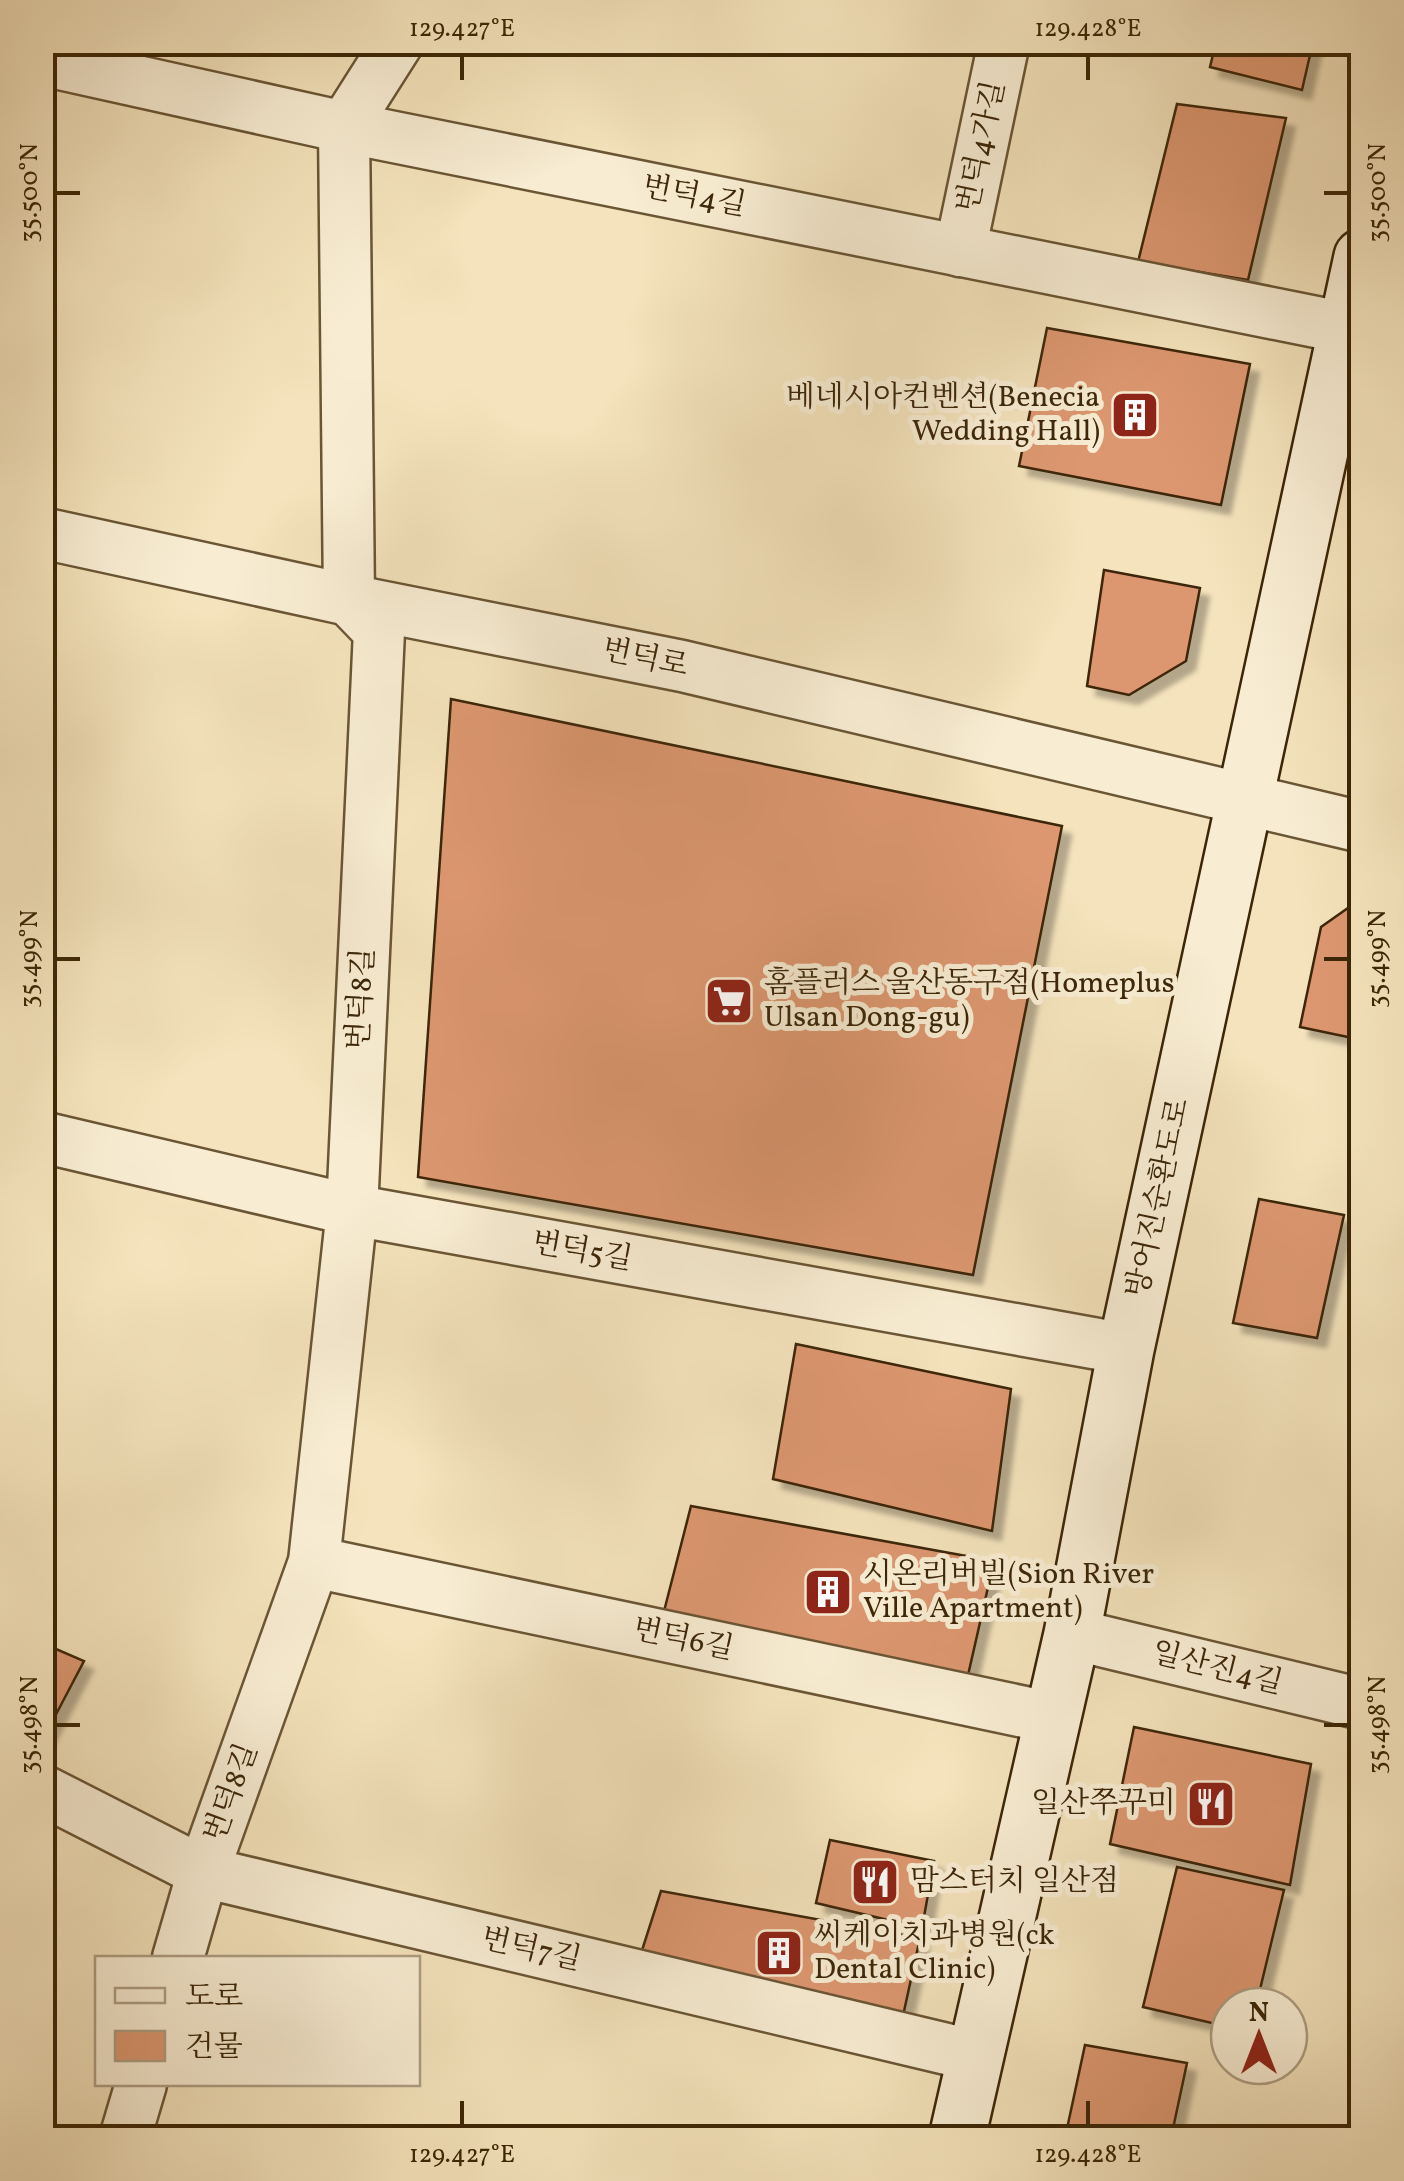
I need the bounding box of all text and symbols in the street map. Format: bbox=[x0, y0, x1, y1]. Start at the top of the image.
text: 129.427°E bbox=[409, 12, 515, 47]
text: 129.428°E bbox=[1034, 12, 1142, 47]
street label: 번덕4가길 bbox=[948, 77, 1016, 217]
text: 35.500°N bbox=[13, 143, 48, 243]
text: 35.500°N bbox=[1361, 143, 1396, 243]
street label: 번덕4길 bbox=[639, 166, 749, 228]
place label: 베네시아컨벤션(Benecia Wedding Hall) bbox=[786, 377, 1100, 453]
building icon: 베네시아컨벤션(Benecia Wedding Hall) bbox=[1109, 389, 1161, 441]
street label: 번덕로 bbox=[598, 629, 692, 689]
text: 35.499°N bbox=[13, 910, 48, 1008]
text: 35.499°N bbox=[1361, 910, 1396, 1008]
street label: 번덕8길 bbox=[338, 947, 386, 1051]
place label: 홈플러스 울산동구점(Homeplus Ulsan Dong-gu) bbox=[764, 963, 1175, 1039]
supermarket icon: 홈플러스 울산동구점(Homeplus Ulsan Dong-gu) bbox=[703, 975, 755, 1027]
street label: 방어진순환도로 bbox=[1117, 1094, 1201, 1302]
street label: 번덕5길 bbox=[528, 1223, 636, 1281]
place label: 시온리버빌(Sion River Ville Apartment) bbox=[863, 1554, 1154, 1630]
building icon: 시온리버빌(Sion River Ville Apartment) bbox=[802, 1566, 854, 1618]
street label: 번덕6길 bbox=[629, 1609, 737, 1671]
street label: 일산진4길 bbox=[1147, 1632, 1287, 1706]
text: 35.498°N bbox=[13, 1676, 48, 1774]
text: 35.498°N bbox=[1361, 1676, 1396, 1774]
street label: 번덕8길 bbox=[195, 1738, 269, 1848]
restaurant icon: 일산쭈꾸미 bbox=[1185, 1778, 1237, 1830]
place label: 일산쭈꾸미 bbox=[1031, 1783, 1176, 1825]
restaurant icon: 맘스터치 일산점 bbox=[849, 1856, 901, 1908]
place label: 맘스터치 일산점 bbox=[910, 1861, 1119, 1903]
place label: 씨케이치과병원(ck Dental Clinic) bbox=[814, 1915, 1055, 1991]
street label: 번덕7길 bbox=[477, 1918, 585, 1982]
building icon: 씨케이치과병원(ck Dental Clinic) bbox=[753, 1927, 805, 1979]
legend bbox=[95, 1956, 420, 2086]
text: 도로 bbox=[185, 1977, 243, 2019]
north arrow bbox=[1209, 1986, 1309, 2086]
text: N bbox=[1249, 1994, 1269, 2033]
text: 건물 bbox=[185, 2027, 243, 2069]
text: 129.427°E bbox=[409, 2138, 515, 2173]
text: 129.428°E bbox=[1034, 2138, 1142, 2173]

